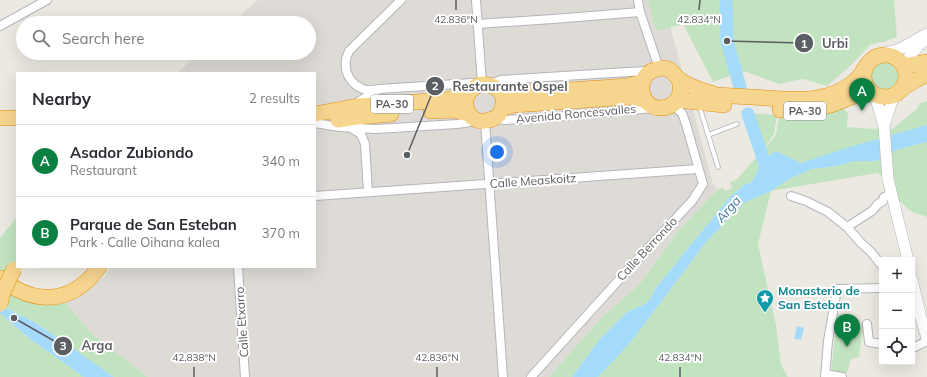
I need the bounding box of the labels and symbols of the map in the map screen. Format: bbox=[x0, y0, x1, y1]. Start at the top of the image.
text: 42.836°N bbox=[434, 13, 478, 26]
text: 42.834°N bbox=[677, 13, 721, 26]
callout: Urbi bbox=[794, 31, 856, 56]
text: Urbi bbox=[822, 35, 848, 51]
text: 1 bbox=[800, 36, 808, 51]
callout: Restaurante Ospel bbox=[425, 74, 576, 99]
text: 2 bbox=[431, 78, 439, 93]
text: Restaurante Ospel bbox=[452, 78, 568, 94]
pin: A bbox=[849, 78, 875, 111]
road number: PA-30 bbox=[371, 95, 413, 113]
street label: Avenida Roncesvalles bbox=[515, 101, 637, 126]
road number: PA-30 bbox=[784, 102, 826, 120]
your location bbox=[487, 142, 507, 162]
street label: Calle Measkoitz bbox=[489, 170, 577, 191]
water label: Arga bbox=[712, 192, 744, 226]
street label: Calle Berrondo bbox=[613, 214, 680, 284]
place label: Monasterio de San Esteban bbox=[778, 283, 860, 312]
street label: Calle Etxarro bbox=[232, 286, 251, 358]
place icon: Monasterio de San Esteban bbox=[755, 288, 775, 313]
pin: B bbox=[834, 314, 860, 347]
callout: Arga bbox=[53, 333, 120, 358]
text: Arga bbox=[82, 337, 112, 353]
text: 3 bbox=[59, 338, 67, 353]
text: 42.838°N bbox=[172, 351, 216, 364]
text: 42.836°N bbox=[415, 351, 459, 364]
text: 42.834°N bbox=[658, 351, 702, 364]

